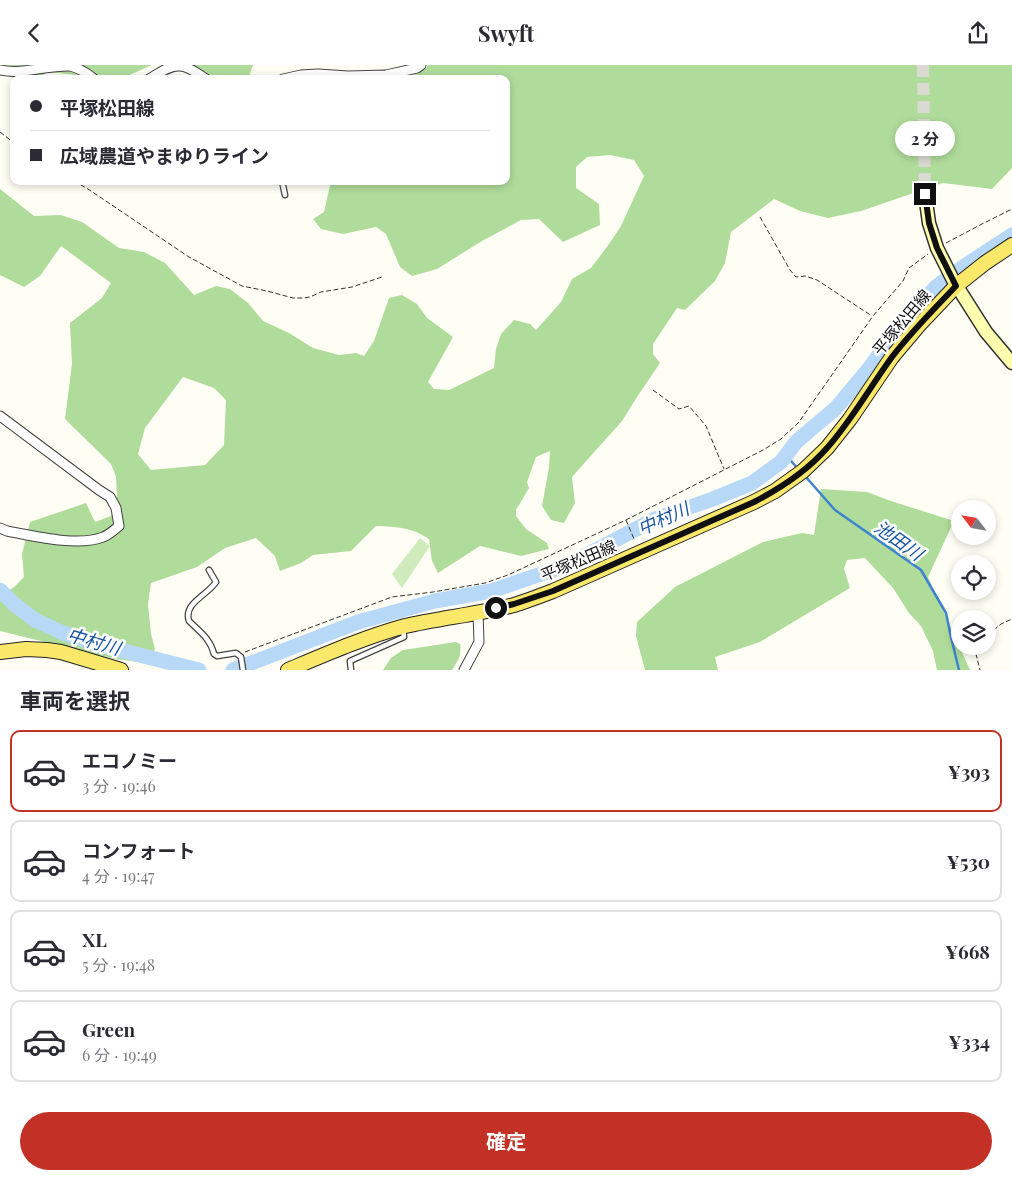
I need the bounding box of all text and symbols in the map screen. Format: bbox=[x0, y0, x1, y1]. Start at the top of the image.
text: Swyft bbox=[478, 18, 534, 48]
icon: back bbox=[20, 19, 48, 47]
icon: share bbox=[964, 19, 992, 47]
text: 平塚松田線 bbox=[60, 94, 155, 120]
callout: 2 分 bbox=[895, 121, 955, 157]
text: 2 分 bbox=[911, 128, 939, 149]
text: 広域農道やまゆりライン bbox=[60, 142, 269, 168]
route end bbox=[914, 183, 936, 205]
street label: 平塚松田線 bbox=[867, 285, 935, 359]
water label: 中村川 bbox=[633, 495, 694, 540]
north arrow bbox=[951, 500, 996, 545]
map controls bbox=[951, 500, 996, 655]
water label: 池田川 bbox=[870, 515, 930, 566]
street label: 平塚松田線 bbox=[537, 535, 619, 585]
button: locate bbox=[951, 555, 996, 600]
route start bbox=[485, 597, 507, 619]
button: layers bbox=[951, 610, 996, 655]
water label: 中村川 bbox=[65, 622, 125, 661]
text: 車両を選択 bbox=[20, 685, 130, 715]
text: エコノミー bbox=[82, 747, 177, 773]
icon: car bbox=[22, 749, 67, 794]
text: ¥393 bbox=[948, 758, 990, 784]
text: 3 分 · 19:46 bbox=[82, 775, 156, 796]
text: コンフォート bbox=[82, 837, 195, 863]
icon: car bbox=[22, 839, 67, 884]
text: ¥530 bbox=[947, 848, 990, 874]
text: 4 分 · 19:47 bbox=[82, 865, 155, 886]
text: XL bbox=[82, 926, 107, 952]
icon: car bbox=[22, 929, 67, 974]
text: ¥668 bbox=[945, 938, 990, 964]
text: 5 分 · 19:48 bbox=[82, 954, 155, 975]
text: Green bbox=[82, 1016, 135, 1042]
icon: car bbox=[22, 1019, 67, 1064]
text: ¥334 bbox=[949, 1028, 990, 1054]
text: 6 分 · 19:49 bbox=[82, 1044, 157, 1065]
button: 確定 bbox=[20, 1112, 992, 1170]

